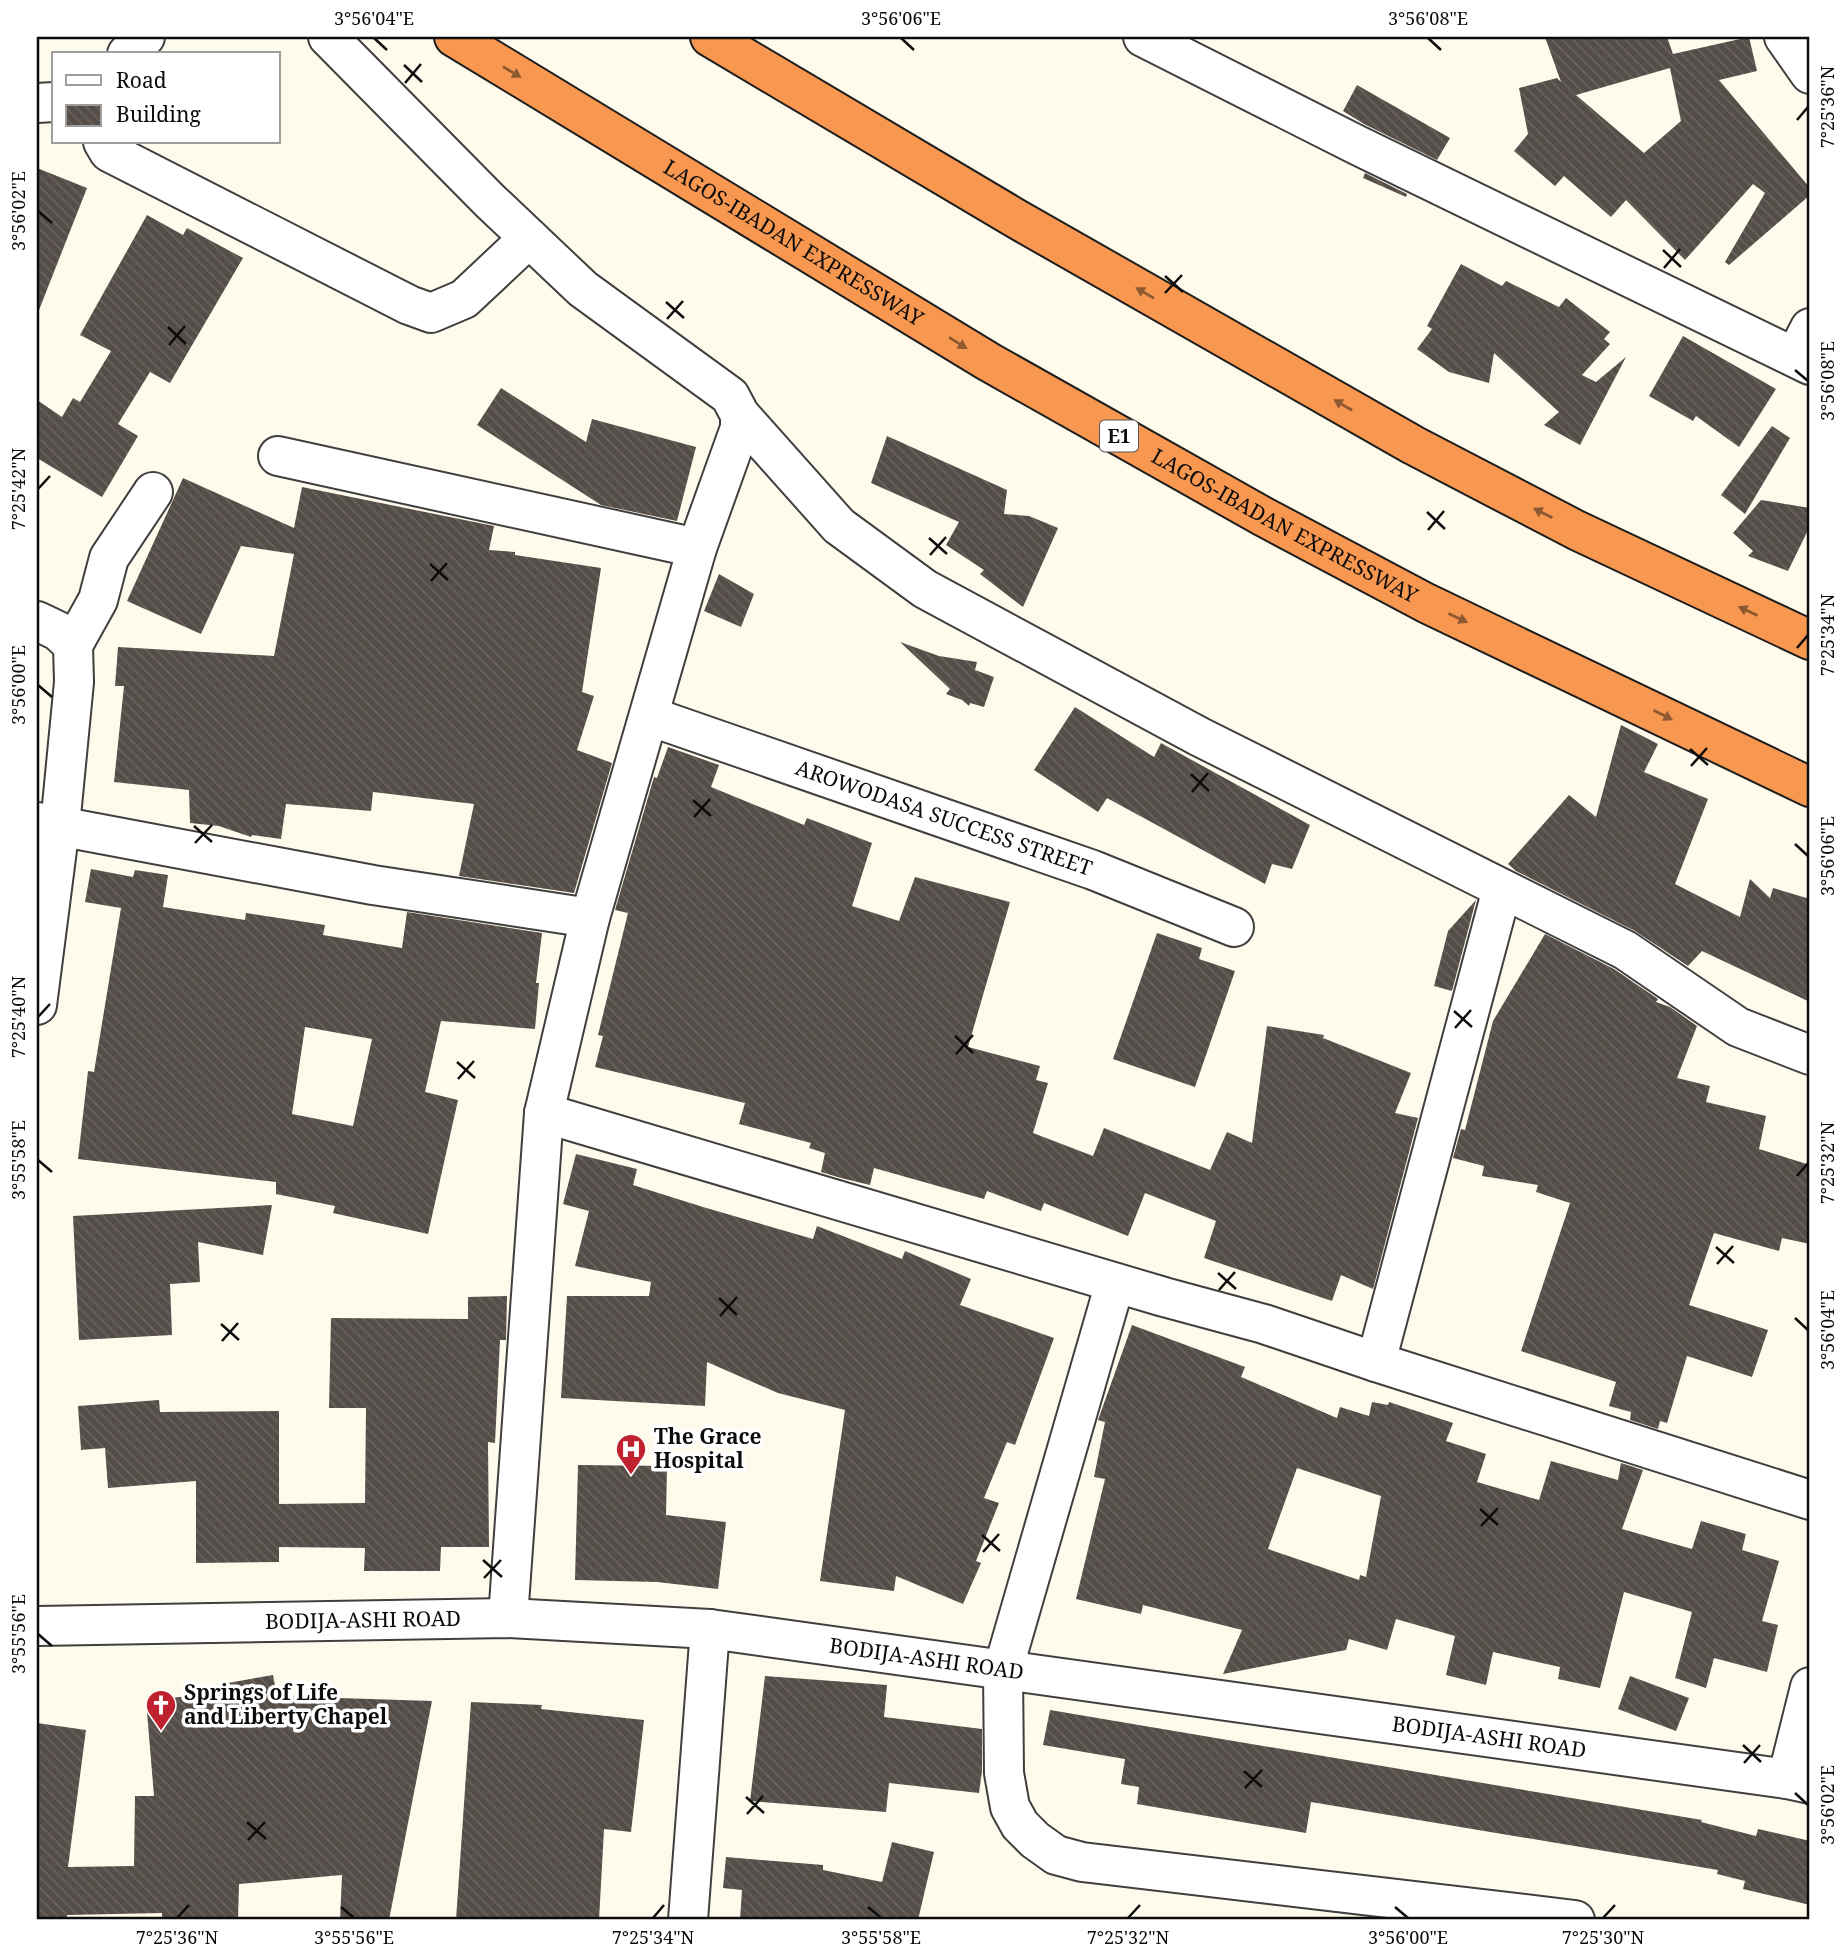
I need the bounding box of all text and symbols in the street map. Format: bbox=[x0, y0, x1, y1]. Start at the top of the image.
text: 3°56'04"E bbox=[334, 6, 414, 30]
text: 3°56'06"E bbox=[861, 6, 941, 30]
text: 3°56'08"E bbox=[1388, 6, 1468, 30]
legend bbox=[52, 52, 280, 144]
text: 7°25'36"N bbox=[1815, 65, 1839, 148]
text: Road bbox=[116, 66, 167, 94]
one-way arrow bbox=[503, 66, 522, 78]
text: Building bbox=[116, 100, 201, 128]
street label: LAGOS-IBADAN EXPRESSWAY bbox=[659, 153, 930, 332]
text: 3°56'02"E bbox=[6, 171, 30, 251]
one-way arrow bbox=[1135, 287, 1155, 299]
one-way arrow bbox=[948, 336, 967, 349]
text: 3°56'08"E bbox=[1815, 341, 1839, 421]
one-way arrow bbox=[1333, 399, 1353, 411]
road number: E1 bbox=[1100, 420, 1138, 452]
street label: LAGOS-IBADAN EXPRESSWAY bbox=[1147, 441, 1424, 609]
text: 7°25'42"N bbox=[6, 447, 30, 530]
one-way arrow bbox=[1533, 507, 1553, 518]
text: 7°25'34"N bbox=[1815, 593, 1839, 676]
one-way arrow bbox=[1738, 605, 1758, 617]
one-way arrow bbox=[1448, 612, 1468, 623]
text: 3°56'00"E bbox=[6, 645, 30, 725]
one-way arrow bbox=[1653, 710, 1673, 721]
street label: AROWODASA SUCCESS STREET bbox=[792, 753, 1096, 882]
text: 3°56'06"E bbox=[1815, 816, 1839, 896]
text: 7°25'40"N bbox=[6, 975, 30, 1058]
text: 3°55'58"E bbox=[6, 1120, 30, 1200]
text: 7°25'32"N bbox=[1815, 1121, 1839, 1204]
text: 3°56'04"E bbox=[1815, 1290, 1839, 1370]
place label: The Grace Hospital bbox=[654, 1422, 762, 1474]
hospital icon: The Grace Hospital bbox=[614, 1432, 648, 1476]
text: 3°55'56"E bbox=[6, 1594, 30, 1674]
street label: BODIJA-ASHI ROAD bbox=[265, 1604, 461, 1635]
street label: BODIJA-ASHI ROAD bbox=[828, 1631, 1026, 1686]
place label: Springs of Life and Liberty Chapel bbox=[184, 1678, 388, 1730]
church icon: Springs of Life and Liberty Chapel bbox=[144, 1688, 178, 1732]
street label: BODIJA-ASHI ROAD bbox=[1390, 1709, 1588, 1764]
text: 3°56'02"E bbox=[1815, 1765, 1839, 1845]
text: 7°25'36"N bbox=[136, 1925, 219, 1949]
text: 3°55'56"E bbox=[314, 1925, 394, 1949]
text: 7°25'34"N bbox=[612, 1925, 695, 1949]
text: 3°55'58"E bbox=[841, 1925, 921, 1949]
text: 7°25'32"N bbox=[1087, 1925, 1170, 1949]
text: 3°56'00"E bbox=[1368, 1925, 1448, 1949]
text: 7°25'30"N bbox=[1562, 1925, 1645, 1949]

